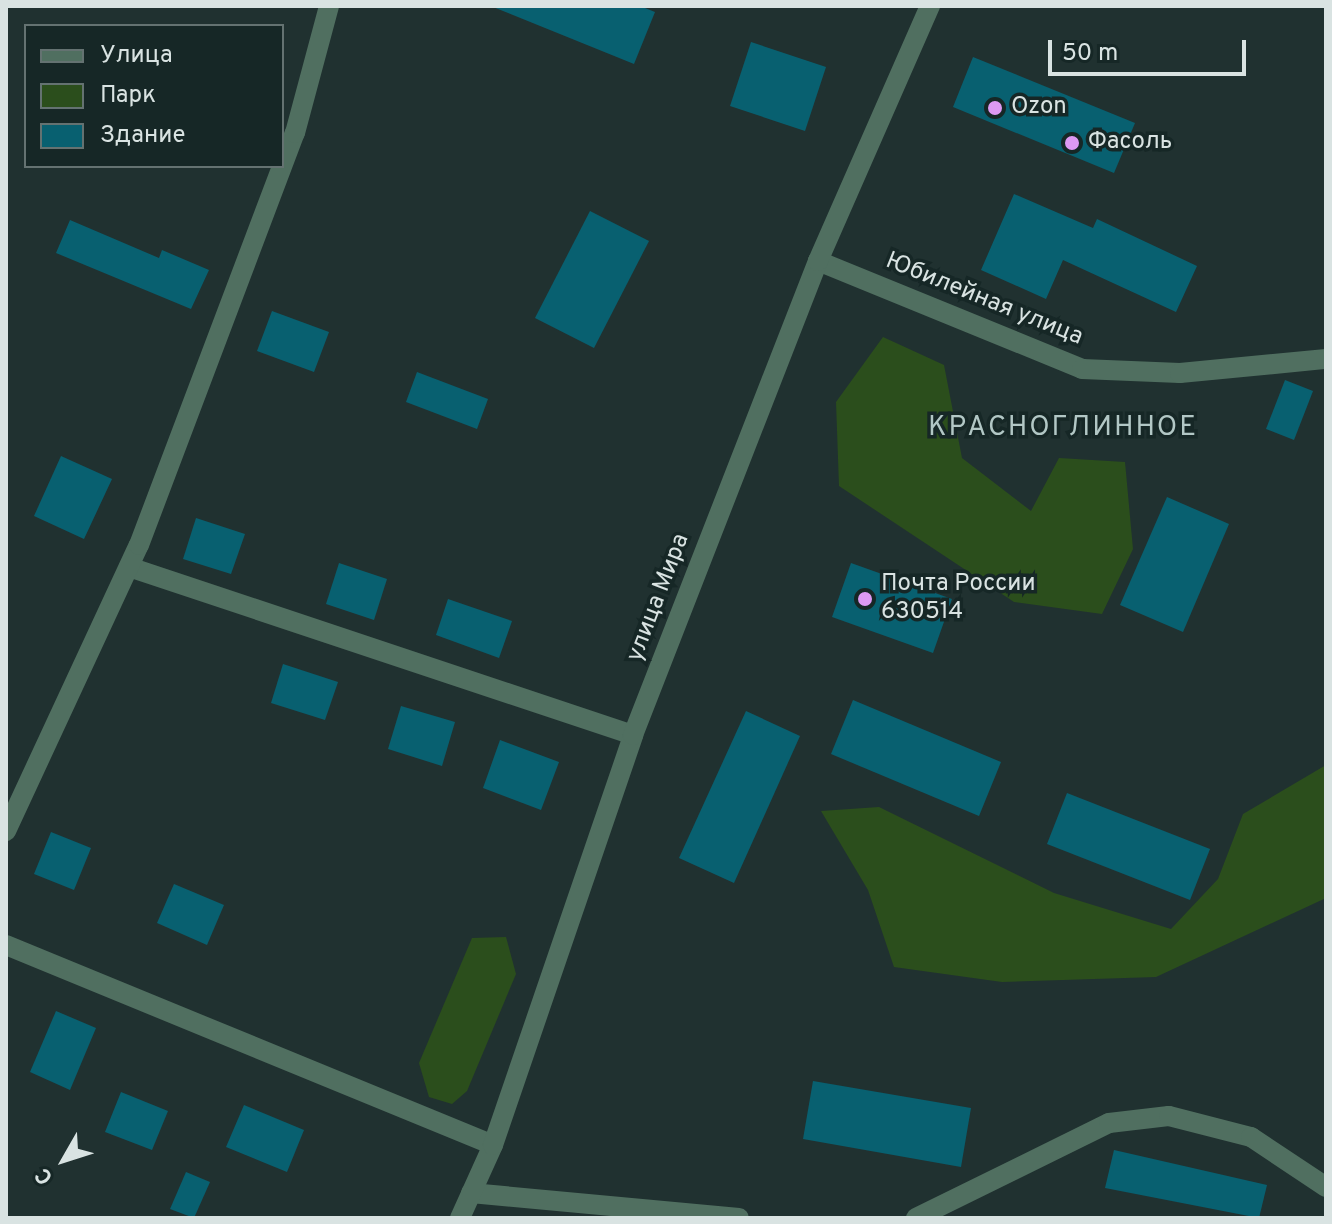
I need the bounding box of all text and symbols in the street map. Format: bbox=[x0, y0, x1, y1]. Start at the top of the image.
legend bbox=[24, 24, 284, 168]
scale bar bbox=[1052, 24, 1250, 74]
text: 50 m bbox=[1062, 39, 1118, 69]
text: Улица bbox=[100, 41, 173, 71]
text: Парк bbox=[100, 81, 156, 111]
place label: Ozon bbox=[1011, 94, 1067, 122]
marker: Ozon bbox=[986, 99, 1004, 117]
text: Здание bbox=[100, 121, 186, 151]
place label: Фасоль bbox=[1088, 129, 1172, 157]
marker: Фасоль bbox=[1063, 134, 1081, 152]
street label: Юбилейная улица bbox=[881, 247, 1087, 353]
district label: КРАСНОГЛИННОЕ bbox=[928, 411, 1198, 445]
street label: улица Мира bbox=[621, 530, 697, 666]
place label: Почта России 630514 bbox=[881, 571, 1036, 627]
marker: Почта России 630514 bbox=[856, 590, 874, 608]
north arrow bbox=[24, 1120, 104, 1200]
text: С bbox=[30, 1161, 60, 1189]

